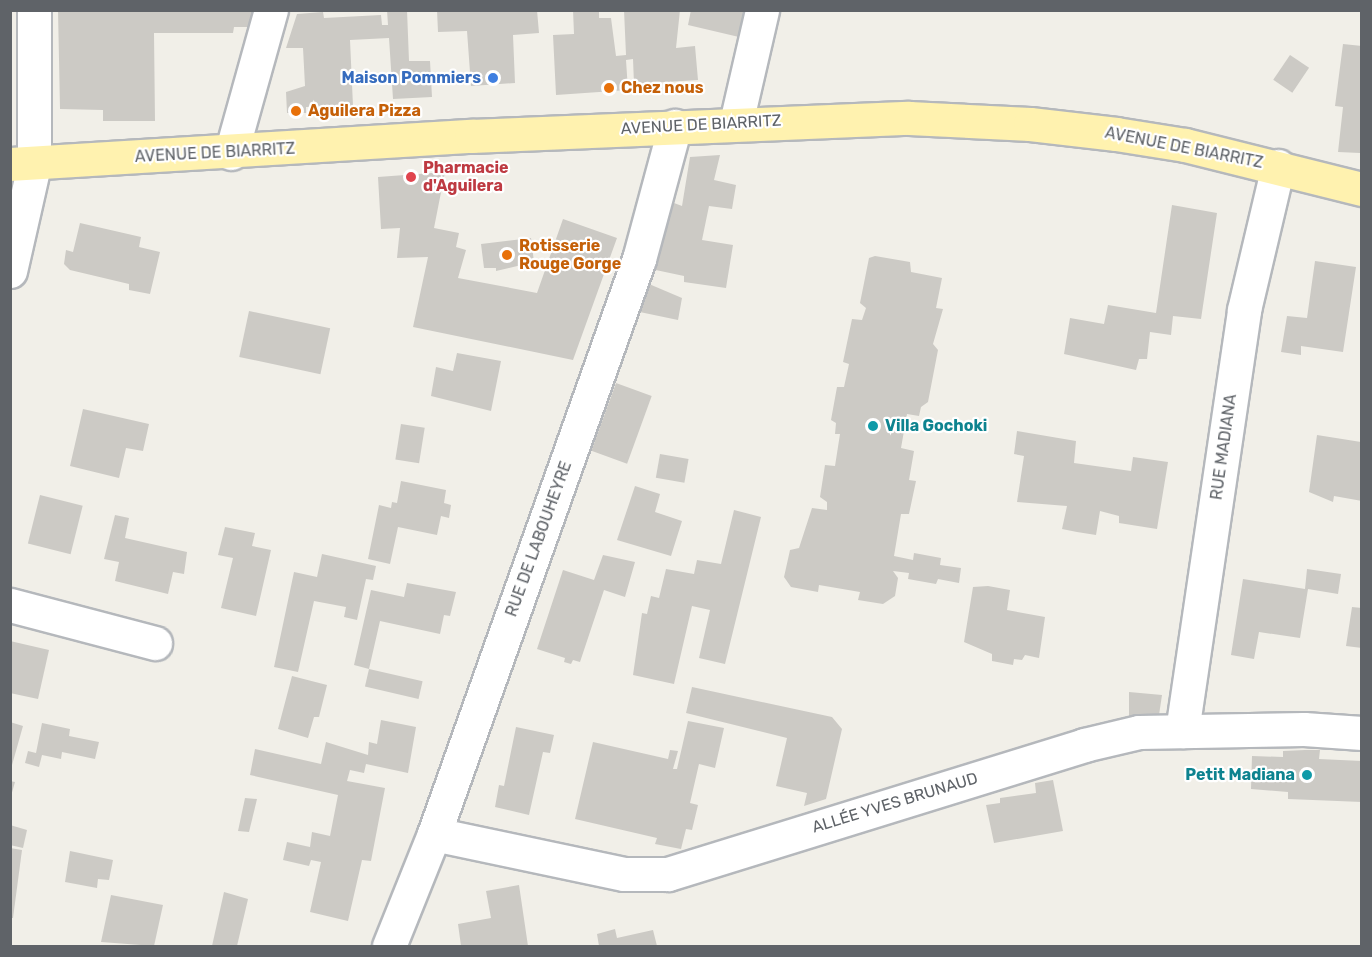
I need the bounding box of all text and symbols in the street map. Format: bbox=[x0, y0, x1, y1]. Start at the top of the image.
place label: Maison Pommiers bbox=[341, 68, 481, 88]
marker: Maison Pommiers bbox=[486, 71, 500, 85]
place label: Chez nous bbox=[621, 78, 704, 98]
marker: Chez nous bbox=[602, 81, 616, 95]
place label: Aguilera Pizza bbox=[308, 101, 421, 121]
marker: Aguilera Pizza bbox=[289, 104, 303, 118]
street label: AVENUE DE BIARRITZ bbox=[620, 111, 782, 139]
street label: AVENUE DE BIARRITZ bbox=[1103, 123, 1265, 173]
street label: AVENUE DE BIARRITZ bbox=[134, 139, 296, 167]
place label: Pharmacie d'Aguilera bbox=[423, 158, 509, 196]
marker: Pharmacie d'Aguilera bbox=[404, 170, 418, 184]
place label: Rotisserie Rouge Gorge bbox=[519, 236, 621, 274]
marker: Rotisserie Rouge Gorge bbox=[500, 248, 514, 262]
street label: RUE MADIANA bbox=[1207, 393, 1241, 501]
place label: Villa Gochoki bbox=[885, 416, 987, 436]
marker: Villa Gochoki bbox=[866, 419, 880, 433]
street label: RUE DE LABOUHEYRE bbox=[502, 459, 576, 619]
place label: Petit Madiana bbox=[1185, 765, 1295, 785]
marker: Petit Madiana bbox=[1300, 768, 1314, 782]
street label: ALLÉE YVES BRUNAUD bbox=[810, 769, 980, 837]

